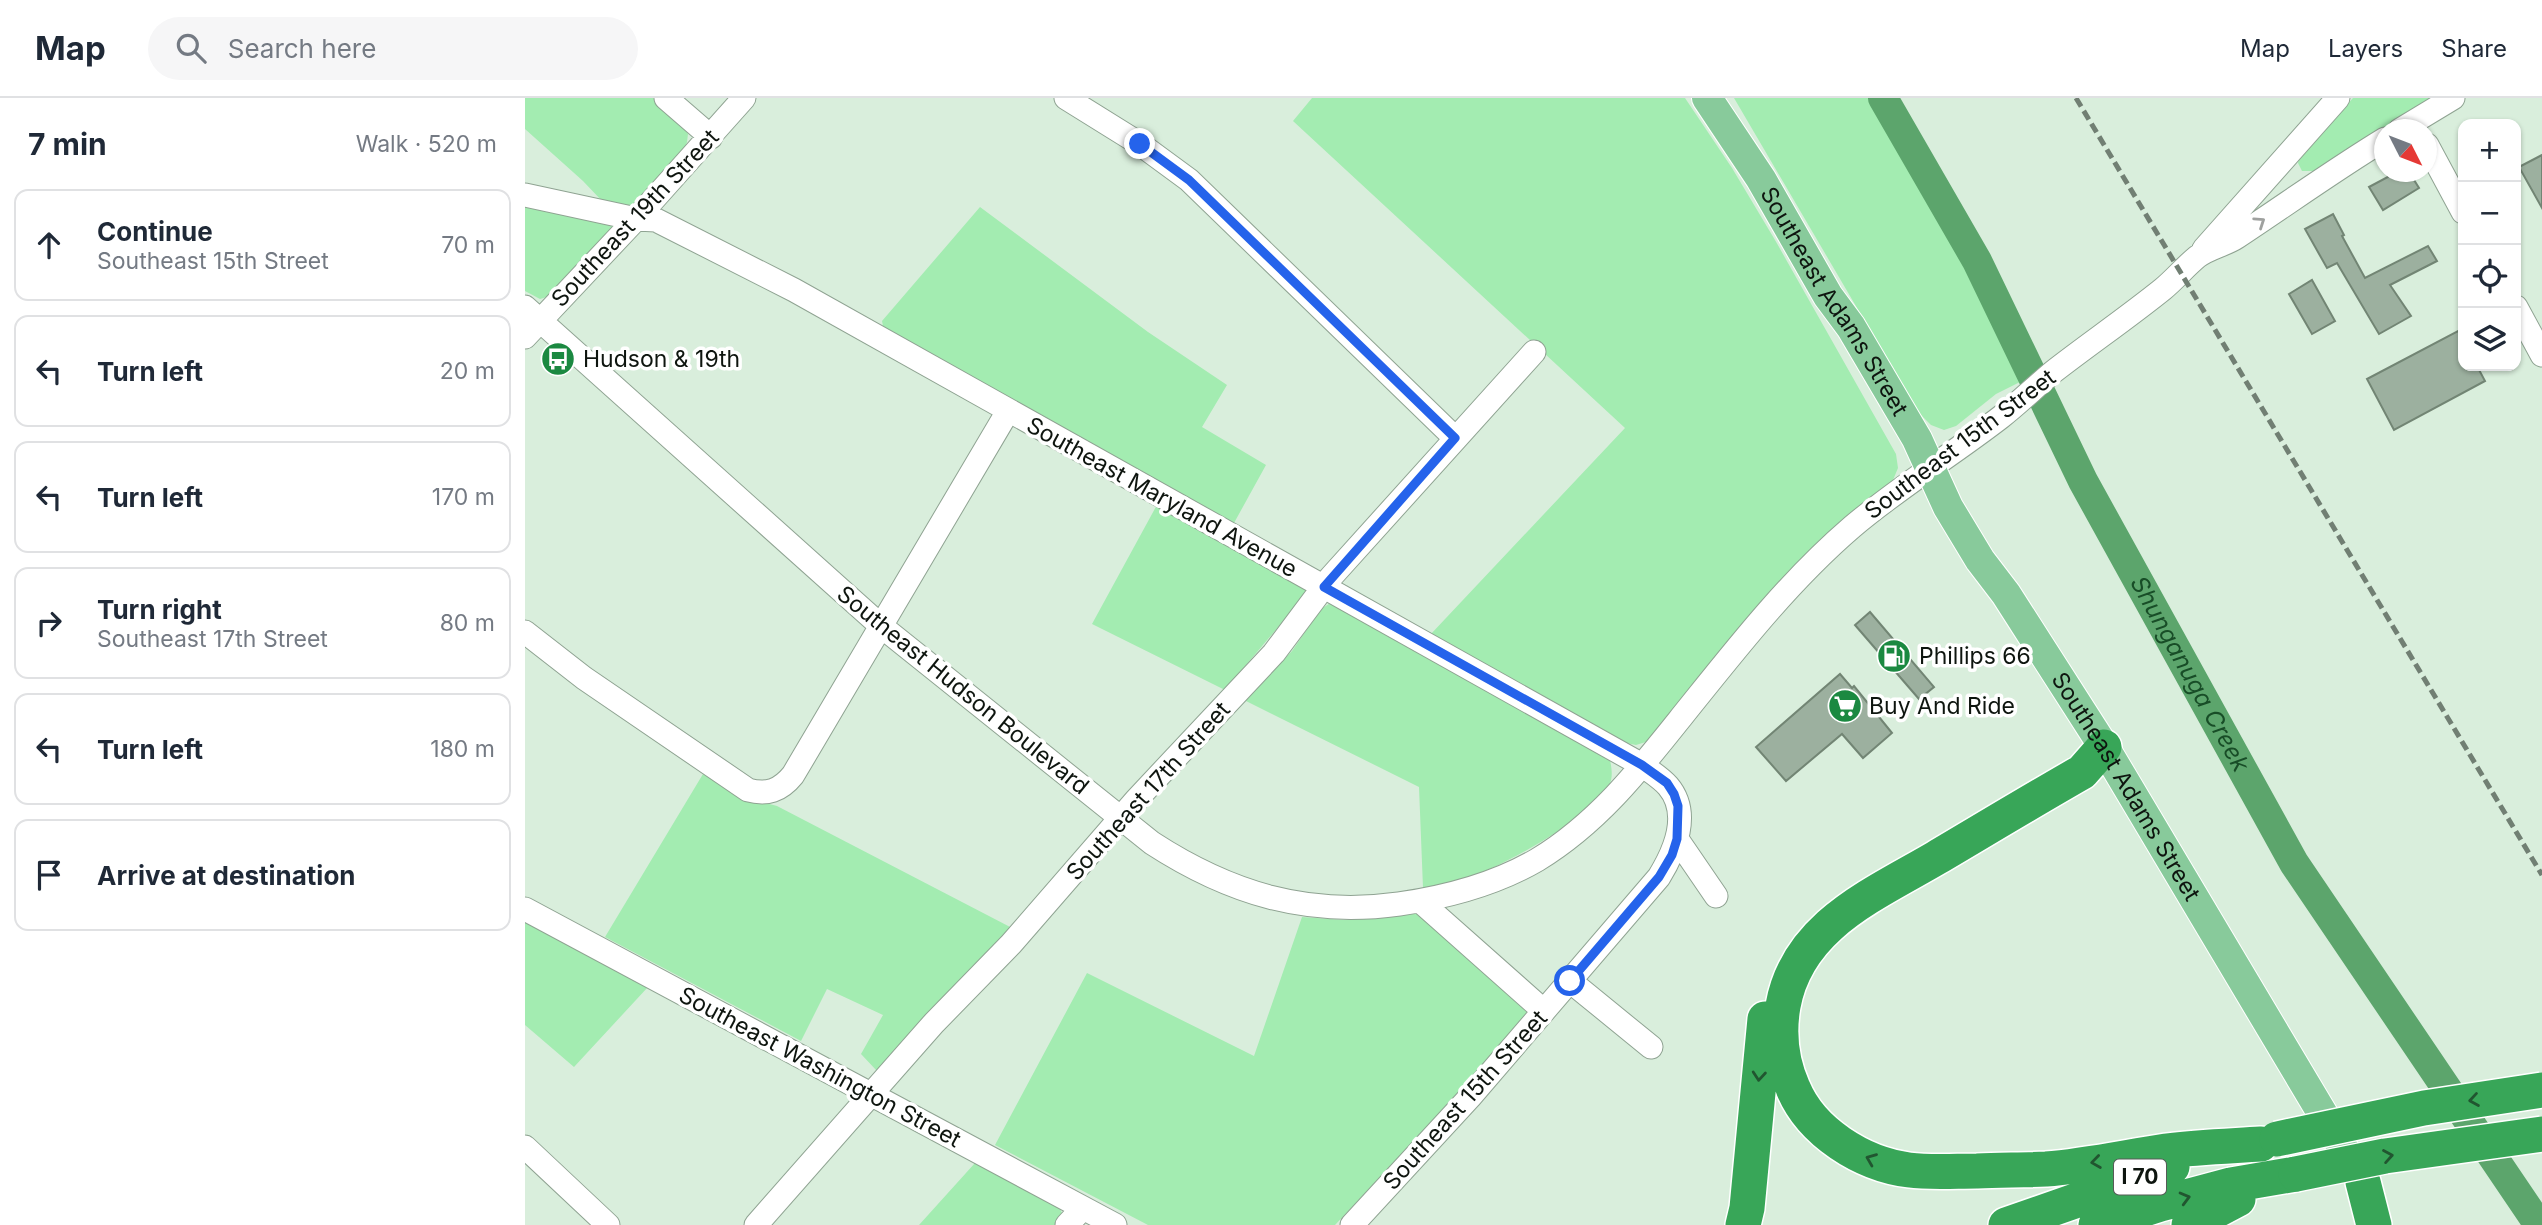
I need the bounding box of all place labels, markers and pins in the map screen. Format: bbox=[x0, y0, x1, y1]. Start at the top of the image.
bus stop icon: Hudson & 19th bbox=[539, 340, 577, 378]
place label: Hudson & 19th bbox=[583, 345, 740, 373]
fuel station icon: Phillips 66 bbox=[1875, 637, 1913, 675]
place label: Phillips 66 bbox=[1919, 642, 2031, 670]
supermarket icon: Buy And Ride bbox=[1826, 687, 1864, 725]
place label: Buy And Ride bbox=[1869, 692, 2015, 720]

